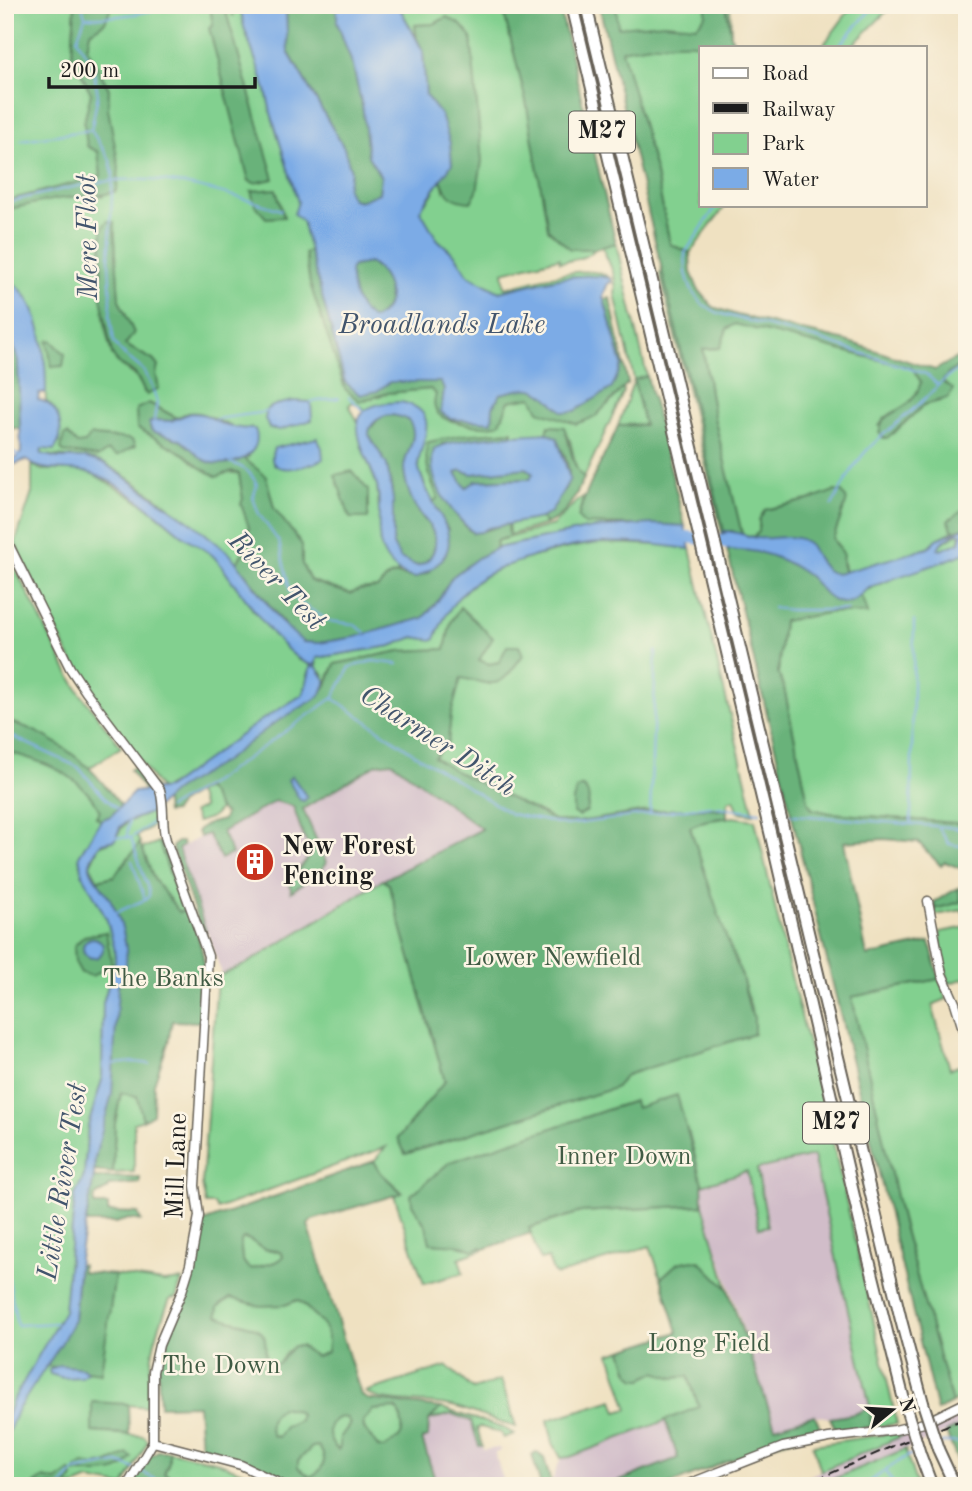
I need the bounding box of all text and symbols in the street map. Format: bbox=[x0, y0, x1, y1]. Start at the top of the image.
scale bar bbox=[49, 46, 256, 90]
legend bbox=[699, 46, 926, 206]
text: 200 m bbox=[60, 61, 119, 82]
text: Road bbox=[762, 64, 809, 85]
text: Railway bbox=[762, 100, 836, 121]
road number: M27 bbox=[569, 112, 635, 152]
text: Park bbox=[762, 134, 805, 155]
text: Water bbox=[762, 170, 819, 191]
water label: Mere Fliot bbox=[74, 173, 104, 301]
water label: Broadlands Lake bbox=[338, 312, 545, 340]
water label: River Test bbox=[222, 526, 330, 638]
water label: Charmer Ditch bbox=[354, 681, 520, 803]
place label: New Forest Fencing bbox=[282, 834, 415, 890]
building icon: New Forest Fencing bbox=[234, 841, 276, 883]
park label: Lower Newfield bbox=[464, 945, 642, 971]
park label: The Banks bbox=[102, 966, 224, 992]
water label: Little River Test bbox=[34, 1080, 94, 1284]
road number: M27 bbox=[803, 1102, 869, 1143]
street label: Mill Lane bbox=[162, 1112, 192, 1220]
park label: Inner Down bbox=[556, 1144, 692, 1170]
park label: Long Field bbox=[648, 1331, 770, 1357]
park label: The Down bbox=[162, 1353, 280, 1379]
north arrow bbox=[856, 1376, 926, 1446]
text: N bbox=[895, 1396, 917, 1416]

